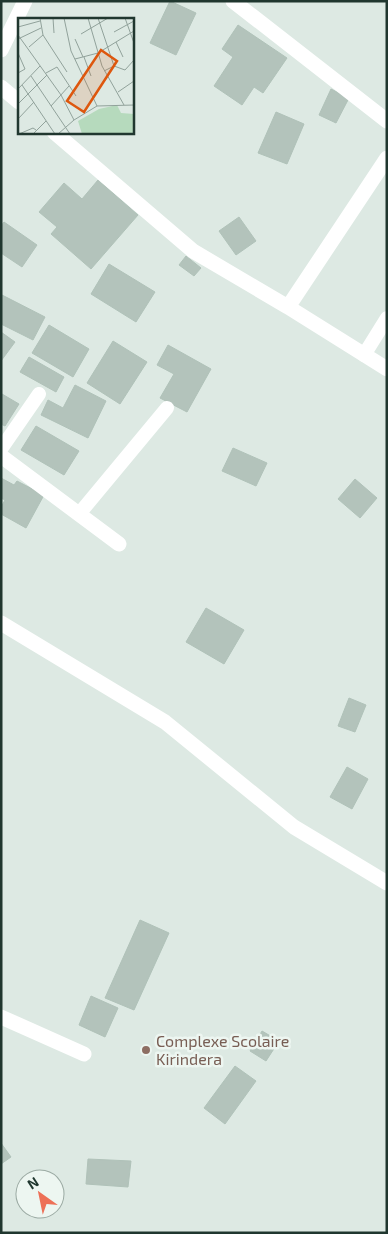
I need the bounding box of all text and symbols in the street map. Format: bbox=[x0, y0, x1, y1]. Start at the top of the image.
inset map bbox=[18, 18, 134, 134]
place label: Complexe Scolaire Kirindera bbox=[156, 1031, 289, 1068]
marker: Complexe Scolaire Kirindera bbox=[140, 1044, 152, 1056]
north arrow bbox=[15, 1169, 65, 1219]
text: N bbox=[24, 1173, 42, 1193]

